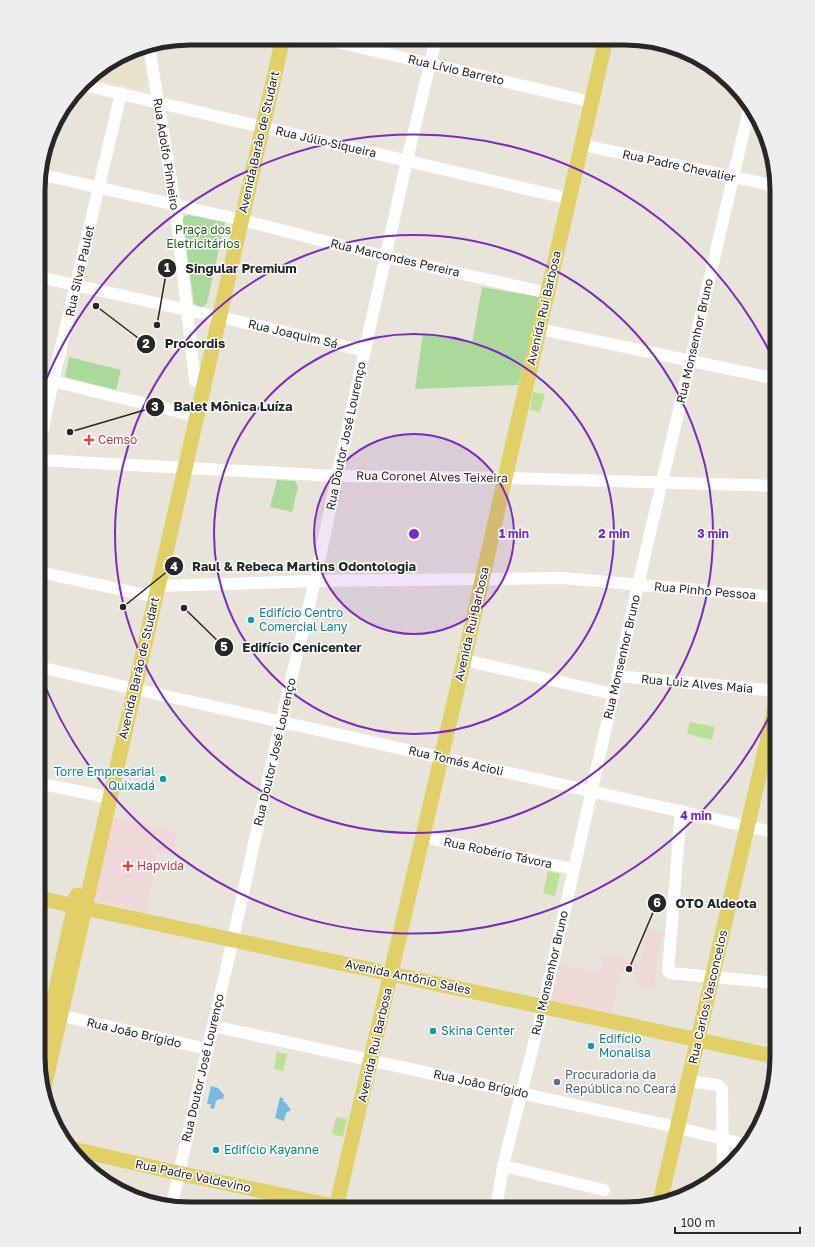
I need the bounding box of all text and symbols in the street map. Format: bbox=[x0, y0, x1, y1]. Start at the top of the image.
street label: Rua Lívio Barreto bbox=[407, 51, 506, 88]
street label: Avenida Barão de Studart bbox=[235, 69, 282, 215]
street label: Rua Adolfo Pinheiro bbox=[150, 97, 183, 211]
street label: Rua Júlio Siqueira bbox=[274, 123, 378, 160]
street label: Rua Padre Chevalier bbox=[621, 146, 737, 185]
park label: Praça dos Eletricitários bbox=[166, 222, 240, 251]
street label: Rua Silva Paulet bbox=[62, 224, 97, 318]
street label: Rua Marcondes Pereira bbox=[329, 235, 461, 280]
street label: Avenida Rui Barbosa bbox=[523, 249, 564, 367]
callout: Singular Premium bbox=[157, 256, 304, 281]
text: 1 bbox=[164, 260, 170, 275]
text: Singular Premium bbox=[185, 260, 297, 276]
street label: Rua Monsenhor Bruno bbox=[673, 277, 716, 405]
street label: Rua Joaquim Sá bbox=[247, 316, 339, 351]
callout: Procordis bbox=[136, 331, 233, 356]
text: Procordis bbox=[165, 335, 225, 351]
text: 2 bbox=[142, 336, 150, 351]
street label: Rua Doutor José Lourenço bbox=[322, 360, 369, 512]
callout: Balet Mônica Luíza bbox=[145, 394, 300, 419]
text: Balet Mônica Luíza bbox=[174, 398, 293, 414]
text: 3 bbox=[151, 399, 159, 414]
place label: Cemso bbox=[98, 432, 137, 447]
marker: Cemso bbox=[83, 434, 95, 446]
street label: Rua Coronel Alves Teixeira bbox=[356, 468, 508, 485]
text: 1 min bbox=[499, 526, 529, 541]
text: 2 min bbox=[598, 526, 630, 541]
text: 3 min bbox=[697, 526, 729, 541]
centre of rings bbox=[407, 527, 421, 541]
callout: Raul & Rebeca Martins Odontologia bbox=[164, 554, 424, 579]
text: Raul & Rebeca Martins Odontologia bbox=[192, 558, 417, 574]
text: 4 bbox=[170, 559, 178, 574]
street label: Avenida Rui Barbosa bbox=[451, 565, 492, 683]
street label: Rua Pinho Pessoa bbox=[653, 579, 757, 602]
street label: Rua Monsenhor Bruno bbox=[600, 593, 643, 721]
street label: Avenida Barão de Studart bbox=[115, 595, 162, 741]
place label: Edifício Centro Comercial Lany bbox=[259, 605, 348, 634]
marker: Edifício Centro Comercial Lany bbox=[246, 615, 256, 625]
callout: Edifício Cenicenter bbox=[214, 635, 370, 660]
text: 5 bbox=[220, 639, 228, 654]
text: Edifício Cenicenter bbox=[242, 639, 362, 655]
street label: Rua Luiz Alves Maia bbox=[640, 671, 754, 696]
street label: Rua Doutor José Lourenço bbox=[250, 676, 299, 827]
street label: Rua Tomás Acioli bbox=[407, 742, 505, 779]
place label: Torre Empresarial Quixadá bbox=[54, 764, 155, 793]
marker: Torre Empresarial Quixadá bbox=[158, 774, 168, 784]
text: 4 min bbox=[680, 808, 712, 823]
street label: Rua Robério Távora bbox=[442, 834, 554, 871]
place label: Hapvida bbox=[137, 858, 184, 873]
marker: Hapvida bbox=[122, 860, 134, 872]
callout: OTO Aldeota bbox=[647, 891, 764, 916]
text: 6 bbox=[653, 895, 661, 910]
text: OTO Aldeota bbox=[676, 895, 757, 911]
street label: Rua Monsenhor Bruno bbox=[528, 909, 571, 1037]
street label: Rua Carlos Vasconcelos bbox=[685, 928, 730, 1065]
street label: Avenida Antônio Sales bbox=[344, 956, 472, 997]
street label: Avenida Rui Barbosa bbox=[354, 986, 395, 1104]
street label: Rua Doutor José Lourenço bbox=[178, 992, 227, 1143]
street label: Rua João Brígido bbox=[85, 1014, 183, 1051]
place label: Skina Center bbox=[441, 1023, 515, 1038]
marker: Skina Center bbox=[428, 1026, 438, 1036]
place label: Edifício Monalisa bbox=[599, 1031, 651, 1060]
marker: Edifício Monalisa bbox=[586, 1041, 596, 1051]
street label: Rua João Brígido bbox=[432, 1066, 530, 1101]
place label: Procuradoria da República no Ceará bbox=[565, 1067, 676, 1096]
marker: Procuradoria da República no Ceará bbox=[552, 1077, 562, 1087]
place label: Edifício Kayanne bbox=[224, 1142, 319, 1157]
marker: Edifício Kayanne bbox=[211, 1145, 221, 1155]
street label: Rua Padre Valdevino bbox=[134, 1156, 252, 1195]
scale bar bbox=[675, 1209, 800, 1235]
text: 100 m bbox=[681, 1215, 715, 1230]

